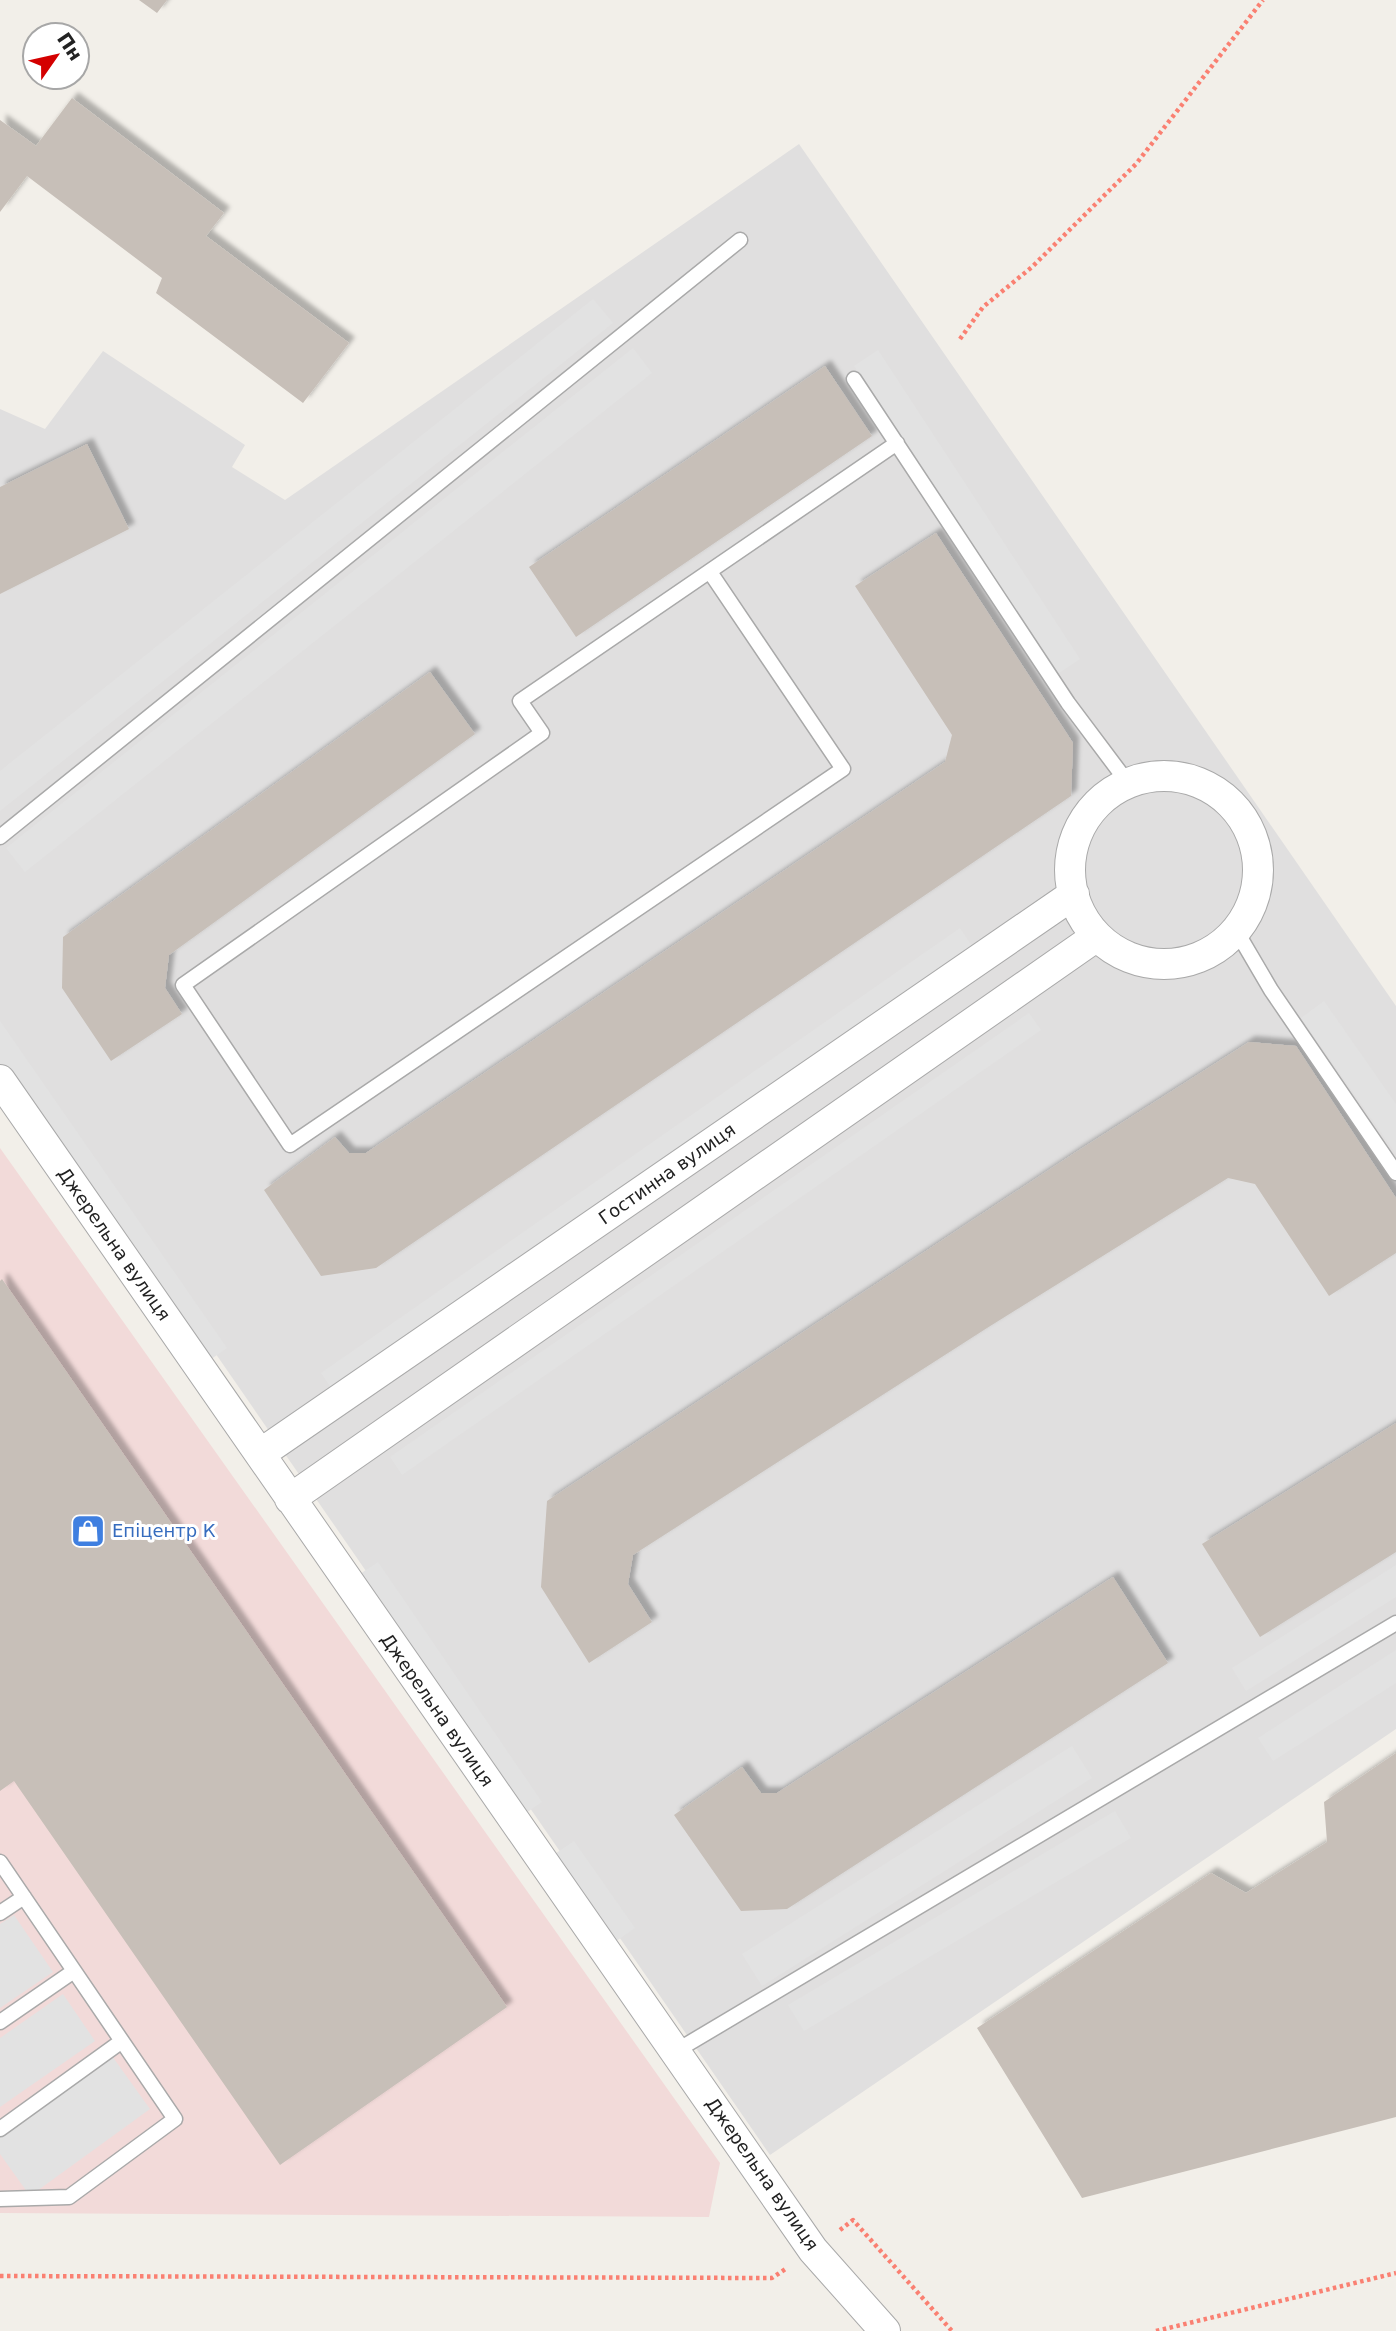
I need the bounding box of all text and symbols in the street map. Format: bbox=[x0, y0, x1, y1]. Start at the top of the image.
north arrow bbox=[21, 21, 91, 91]
text: Пн bbox=[53, 28, 87, 65]
street label: Гостинна вулиця bbox=[594, 1119, 739, 1229]
street label: Джерельна вулиця bbox=[54, 1163, 175, 1324]
shop icon: Епіцентр К bbox=[69, 1512, 107, 1550]
place label: Епіцентр К bbox=[112, 1520, 216, 1541]
street label: Джерельна вулиця bbox=[377, 1629, 498, 1790]
street label: Джерельна вулиця bbox=[702, 2093, 823, 2254]

